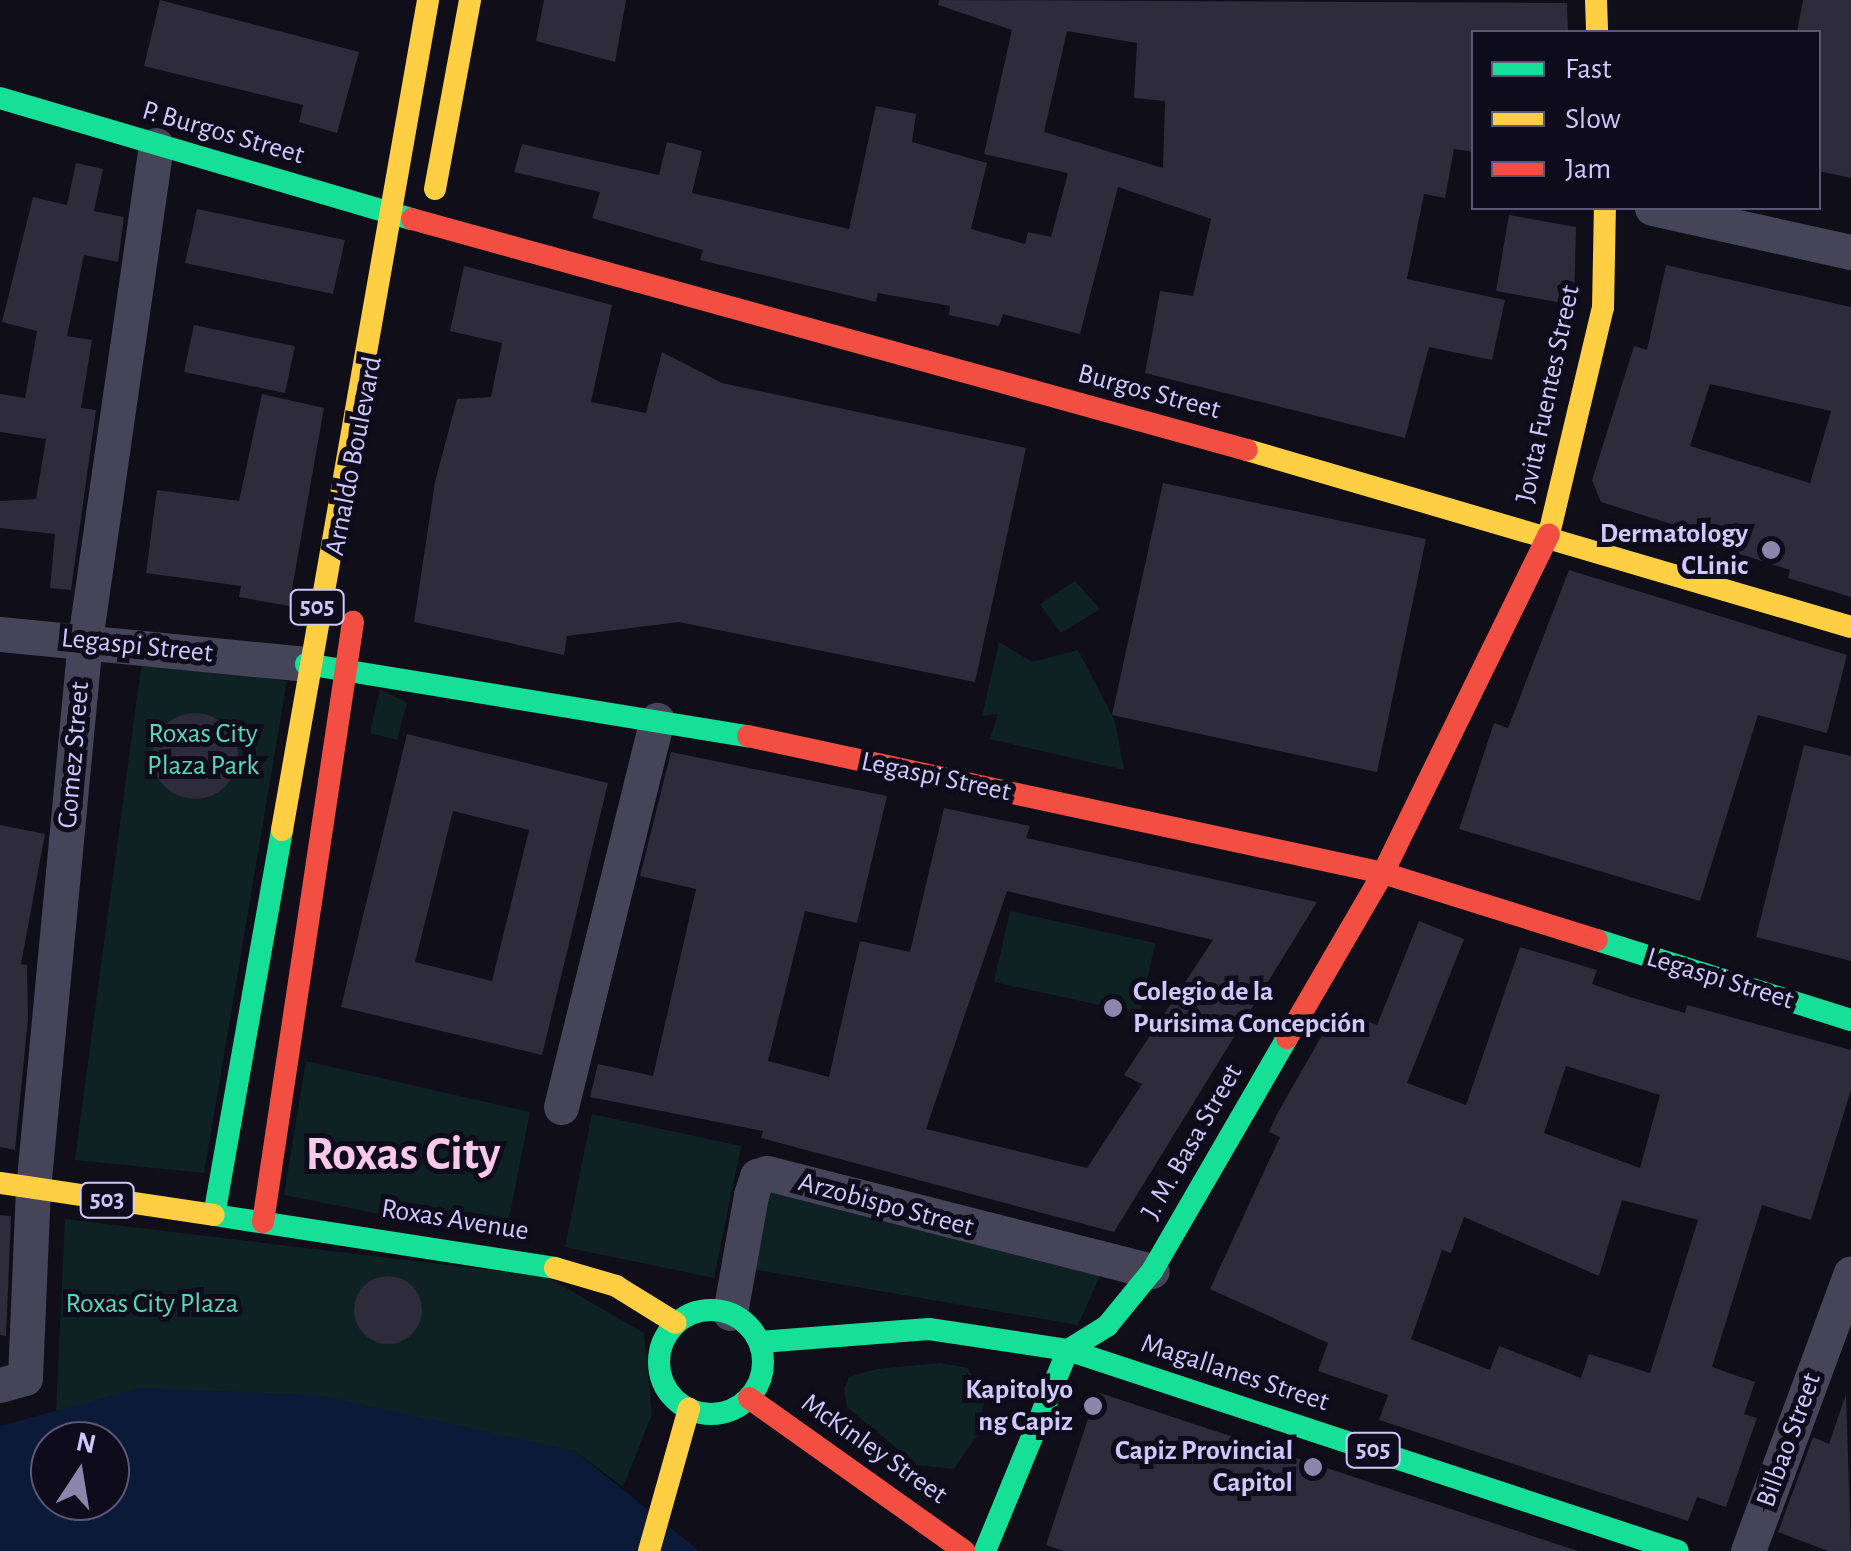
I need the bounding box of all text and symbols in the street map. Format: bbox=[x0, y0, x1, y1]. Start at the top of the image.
legend bbox=[1471, 30, 1821, 210]
text: Fast bbox=[1565, 54, 1612, 84]
street label: P. Burgos Street bbox=[138, 94, 308, 172]
text: Slow bbox=[1565, 104, 1621, 134]
text: Jam bbox=[1565, 154, 1611, 184]
street label: Jovita Fuentes Street bbox=[1509, 282, 1587, 506]
street label: Arnaldo Boulevard bbox=[318, 354, 390, 558]
street label: Burgos Street bbox=[1074, 357, 1224, 427]
place label: Dermatology CLinic bbox=[1600, 517, 1748, 583]
marker: Dermatology CLinic bbox=[1758, 537, 1784, 563]
road number: 505 bbox=[290, 587, 344, 627]
street label: Legaspi Street bbox=[60, 621, 214, 671]
street label: Gomez Street bbox=[51, 680, 97, 830]
park label: Roxas City Plaza Park bbox=[147, 717, 259, 783]
street label: Legaspi Street bbox=[858, 745, 1014, 809]
street label: Legaspi Street bbox=[1642, 941, 1798, 1017]
place label: Colegio de la Purisima Concepción bbox=[1133, 975, 1366, 1041]
marker: Colegio de la Purisima Concepción bbox=[1102, 997, 1124, 1019]
street label: J. M. Basa Street bbox=[1134, 1058, 1250, 1226]
district label: Roxas City bbox=[306, 1127, 500, 1185]
street label: Arzobispo Street bbox=[795, 1165, 977, 1245]
road number: 503 bbox=[80, 1180, 134, 1220]
street label: Roxas Avenue bbox=[379, 1192, 531, 1248]
park label: Roxas City Plaza bbox=[65, 1287, 239, 1321]
street label: Magallanes Street bbox=[1137, 1327, 1333, 1419]
street label: Bilbao Street bbox=[1749, 1368, 1829, 1512]
place label: Kapitolyo ng Capiz bbox=[965, 1373, 1073, 1439]
street label: McKinley Street bbox=[795, 1386, 953, 1512]
marker: Kapitolyo ng Capiz bbox=[1082, 1395, 1104, 1417]
north arrow bbox=[30, 1421, 130, 1521]
text: N bbox=[73, 1428, 98, 1459]
road number: 505 bbox=[1346, 1430, 1400, 1470]
place label: Capiz Provincial Capitol bbox=[1115, 1434, 1293, 1500]
marker: Capiz Provincial Capitol bbox=[1302, 1456, 1324, 1478]

